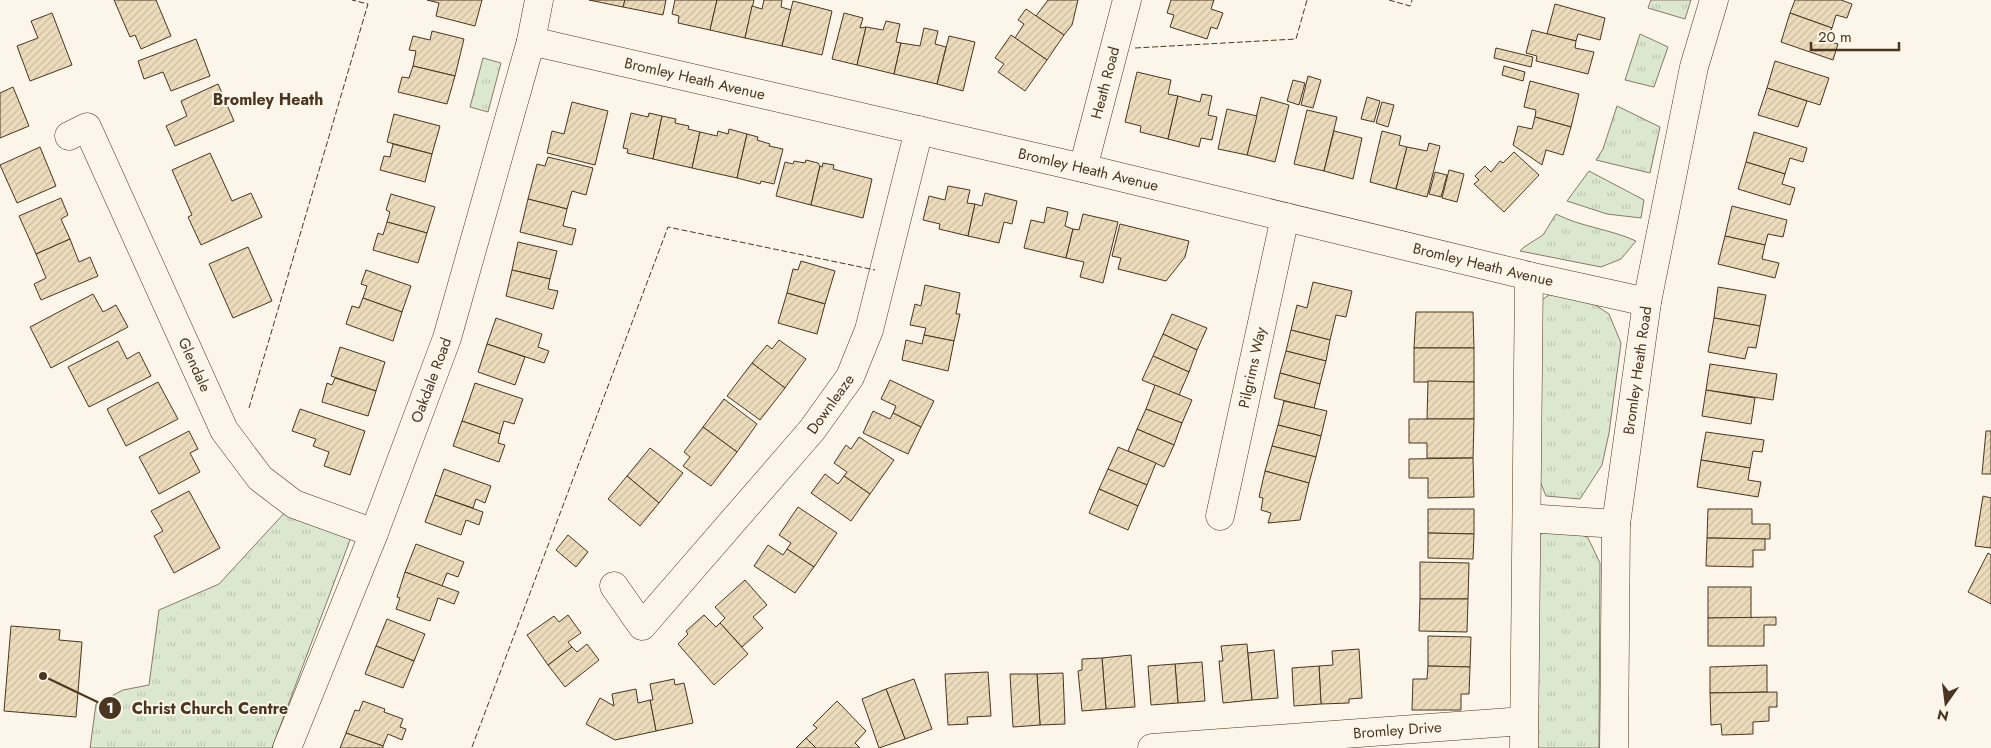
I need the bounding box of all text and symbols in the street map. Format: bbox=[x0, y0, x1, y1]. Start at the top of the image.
scale bar bbox=[1811, 20, 1898, 52]
text: 20 m bbox=[1818, 26, 1852, 48]
street label: Heath Road bbox=[1085, 44, 1125, 121]
street label: Bromley Heath Avenue bbox=[622, 52, 768, 106]
district label: Bromley Heath bbox=[213, 88, 323, 111]
street label: Bromley Heath Avenue bbox=[1016, 142, 1161, 197]
street label: Bromley Heath Avenue bbox=[1411, 237, 1556, 292]
street label: Bromley Heath Road bbox=[1618, 305, 1657, 436]
street label: Pilgrims Way bbox=[1233, 324, 1272, 410]
street label: Glendale bbox=[173, 334, 216, 396]
street label: Oakdale Road bbox=[405, 334, 457, 426]
street label: Downleaze bbox=[801, 370, 860, 439]
north arrow bbox=[1921, 678, 1971, 728]
callout: Christ Church Centre bbox=[97, 693, 298, 724]
text: 1 bbox=[106, 697, 114, 719]
text: Christ Church Centre bbox=[132, 697, 288, 720]
text: N bbox=[1935, 705, 1951, 727]
street label: Bromley Drive bbox=[1352, 716, 1443, 744]

